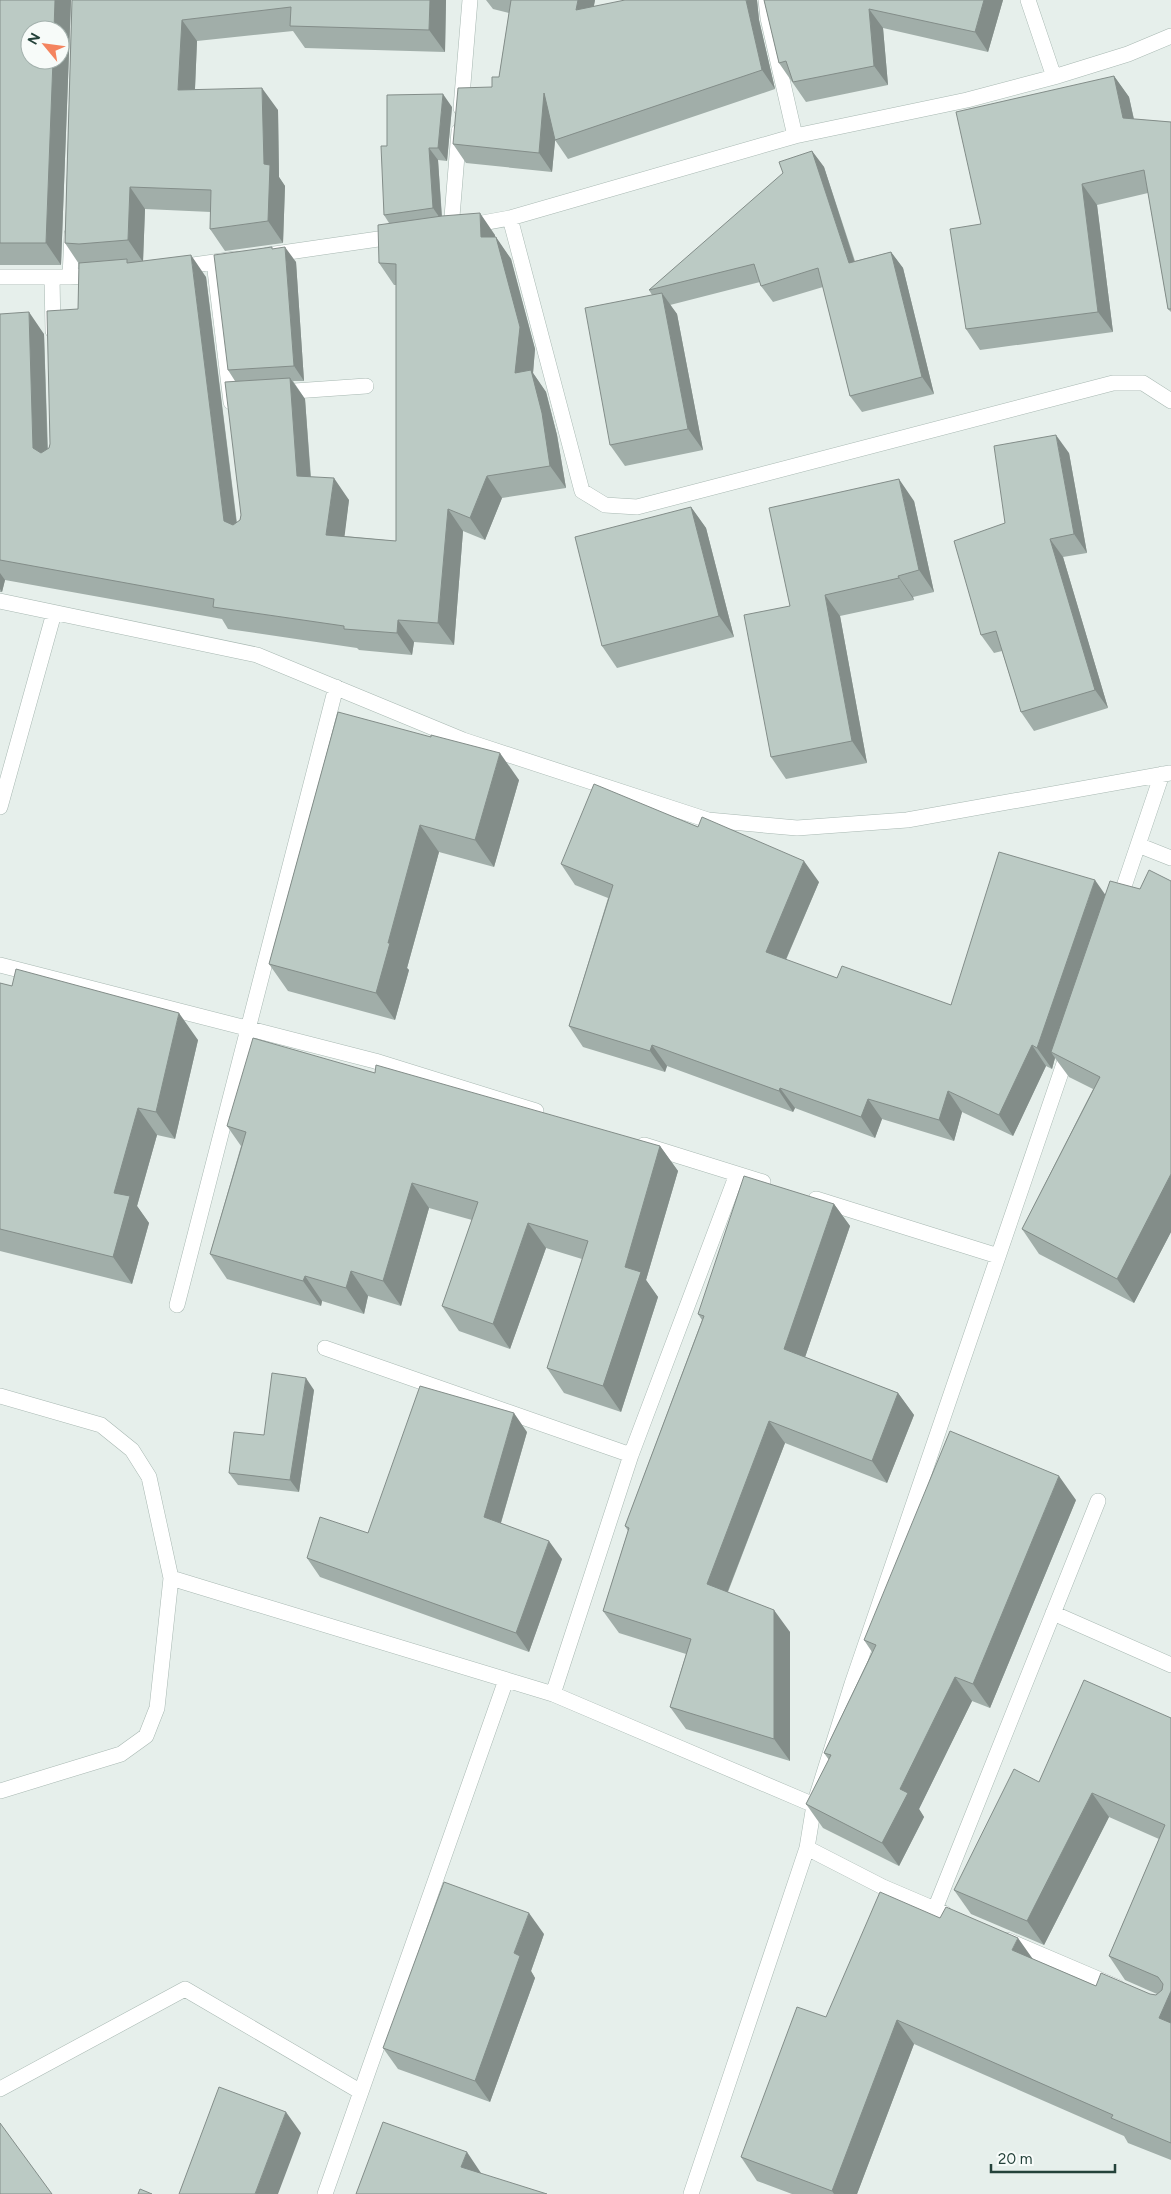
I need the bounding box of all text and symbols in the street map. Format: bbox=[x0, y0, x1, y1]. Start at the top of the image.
north arrow bbox=[20, 20, 70, 70]
text: N bbox=[24, 30, 44, 48]
scale bar bbox=[991, 2142, 1115, 2174]
text: 20 m bbox=[998, 2150, 1032, 2168]

